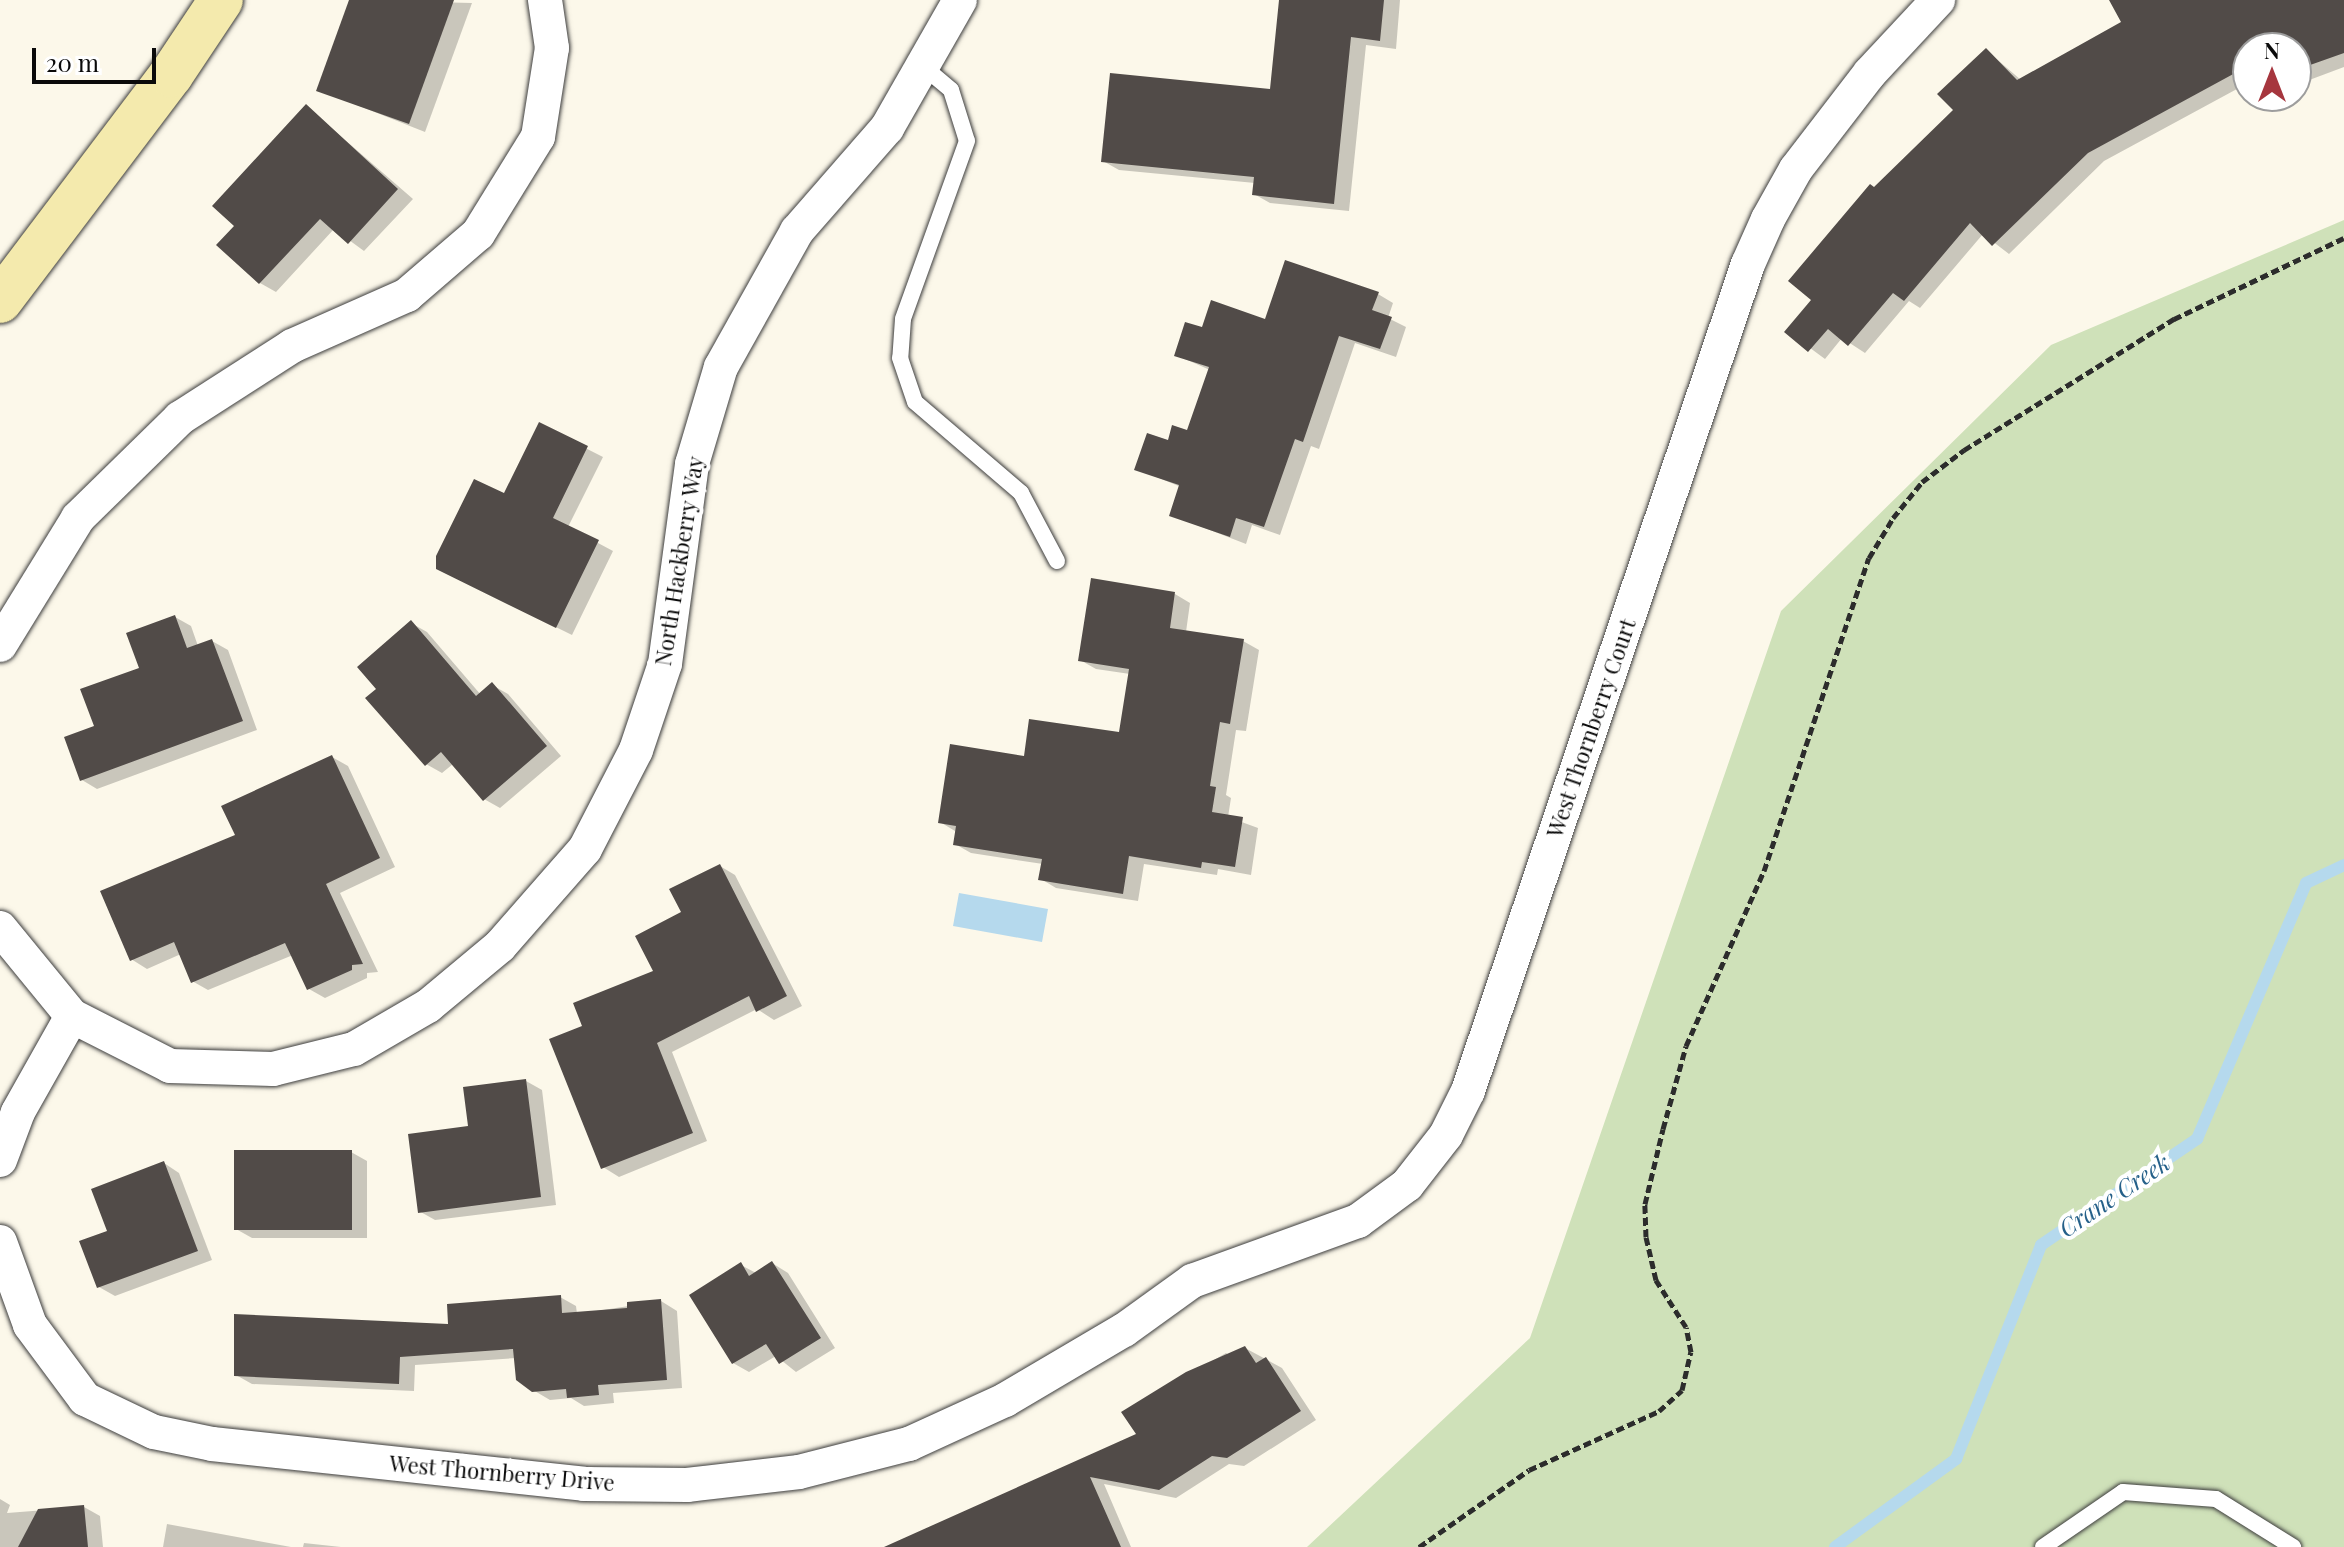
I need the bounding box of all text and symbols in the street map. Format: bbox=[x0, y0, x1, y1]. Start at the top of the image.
scale bar bbox=[36, 32, 160, 82]
north arrow bbox=[2232, 32, 2312, 112]
text: N bbox=[2264, 35, 2280, 65]
text: 20 m bbox=[46, 46, 99, 78]
street label: North Hackberry Way bbox=[649, 454, 709, 668]
street label: West Thornberry Court bbox=[1541, 614, 1641, 842]
water label: Crane Creek bbox=[2053, 1147, 2175, 1243]
street label: West Thornberry Drive bbox=[387, 1450, 617, 1496]

